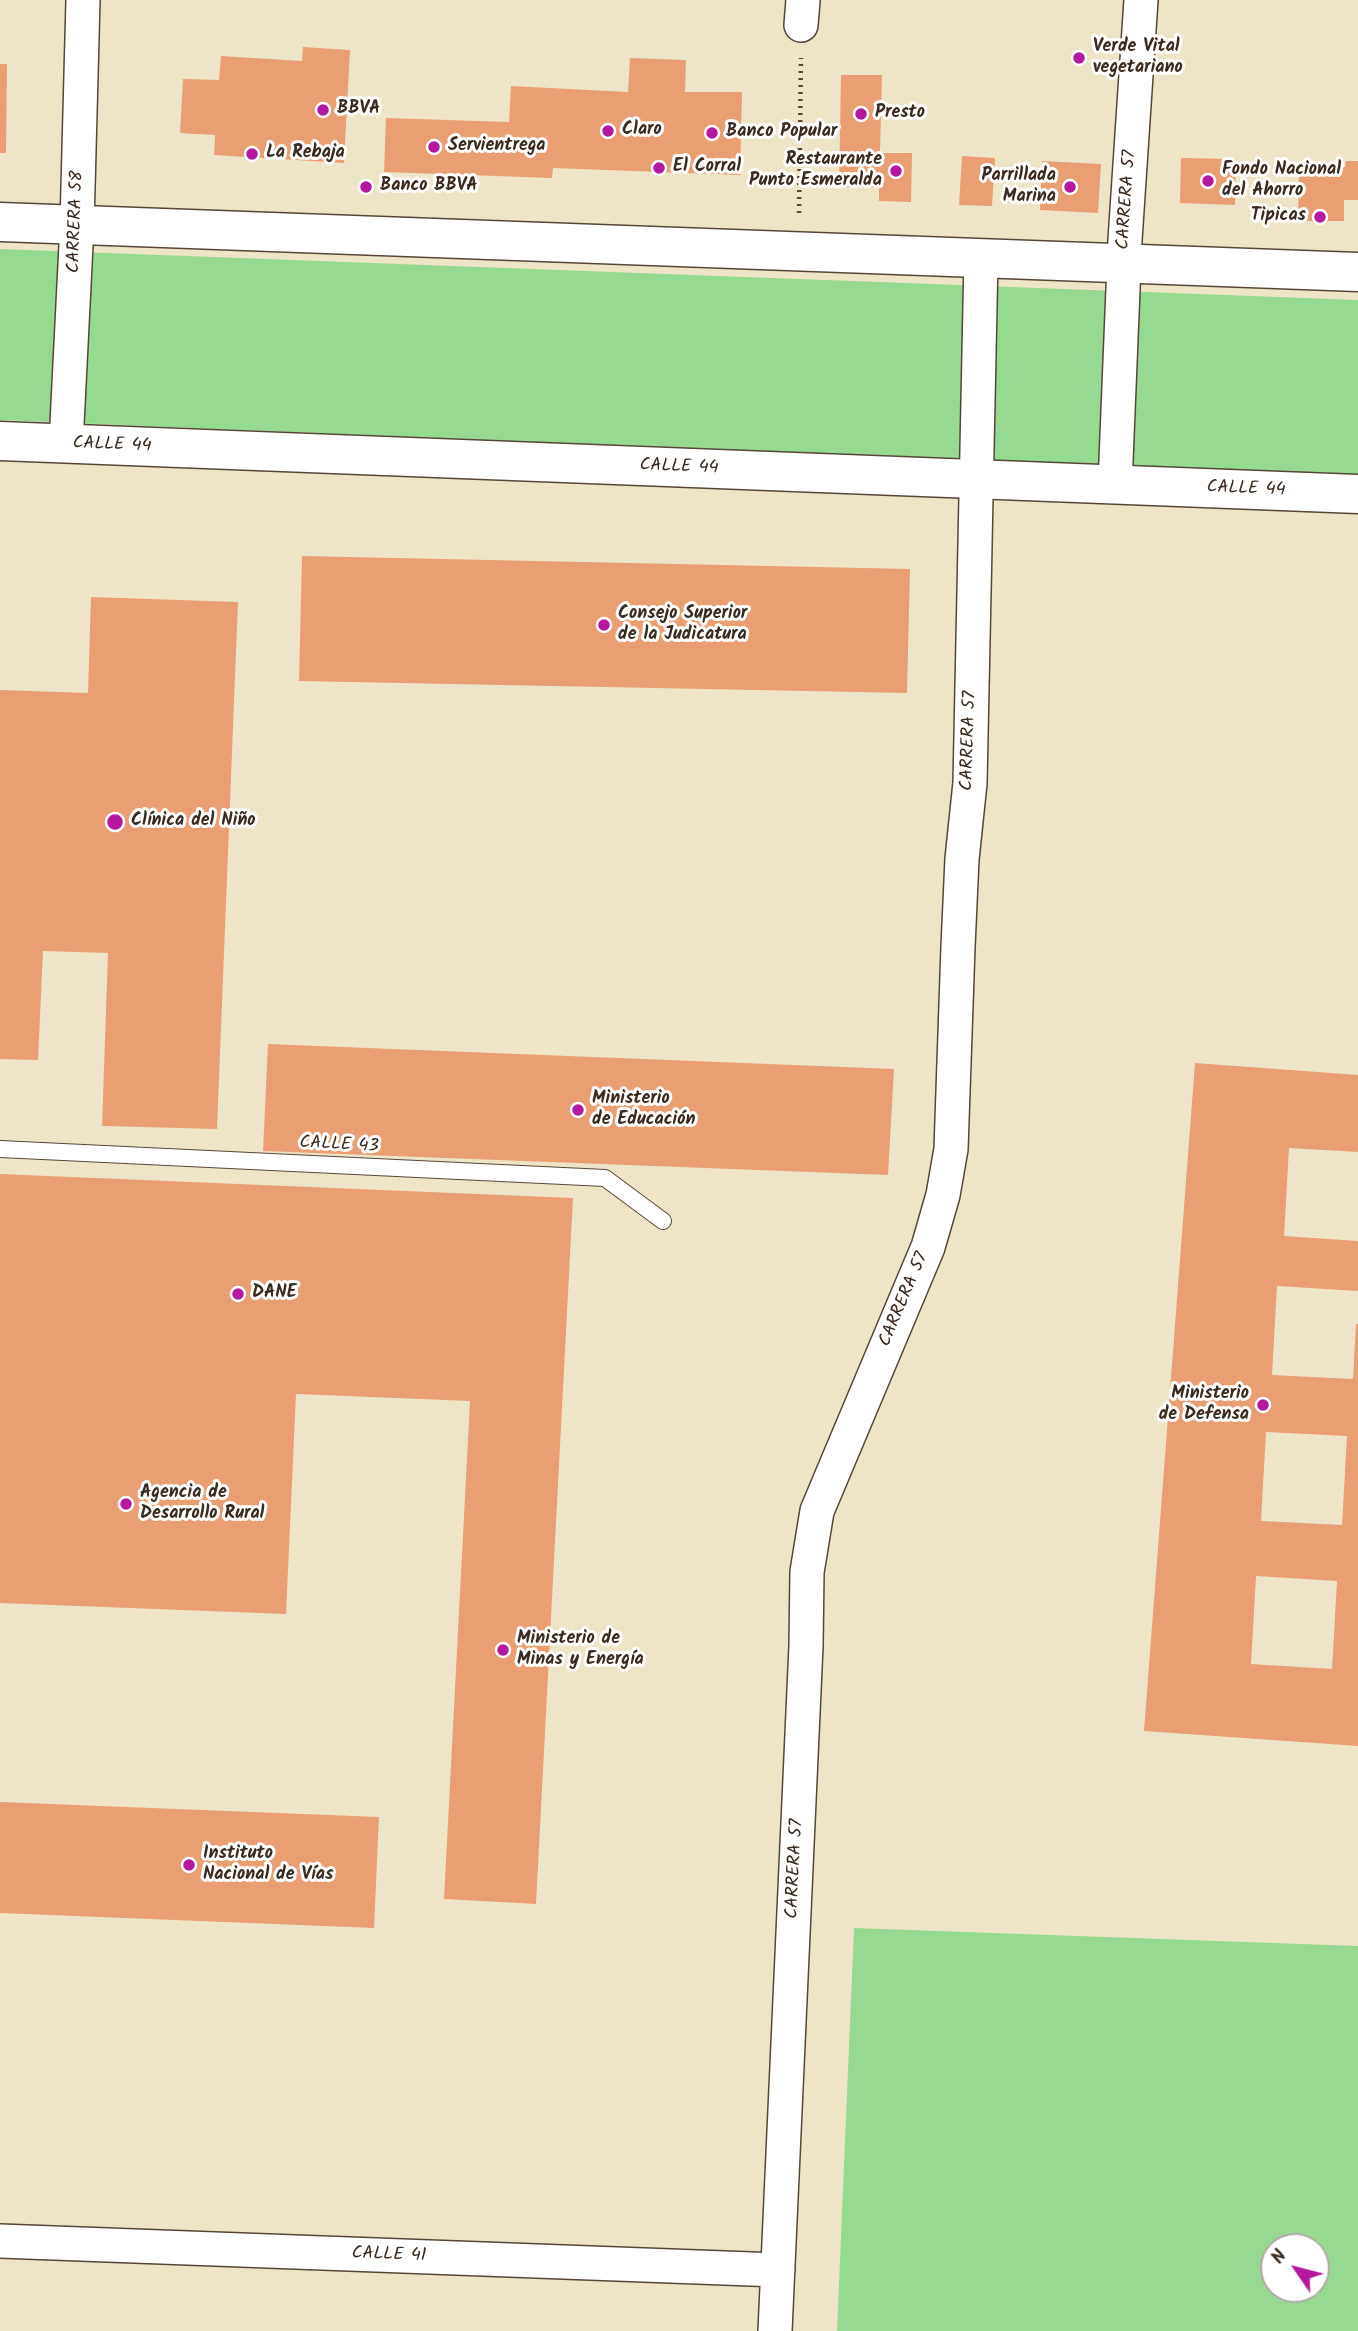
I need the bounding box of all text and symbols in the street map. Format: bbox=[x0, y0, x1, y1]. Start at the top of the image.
place label: Verde Vital vegetariano bbox=[1093, 37, 1183, 80]
marker: Verde Vital vegetariano bbox=[1071, 50, 1087, 66]
place label: BBVA bbox=[337, 99, 380, 121]
marker: BBVA bbox=[315, 102, 331, 118]
place label: Presto bbox=[875, 103, 925, 125]
marker: Presto bbox=[853, 106, 869, 122]
place label: Claro bbox=[622, 120, 662, 142]
place label: Banco Popular bbox=[726, 122, 837, 144]
marker: Claro bbox=[600, 123, 616, 139]
marker: Banco Popular bbox=[704, 125, 720, 141]
place label: Servientrega bbox=[448, 136, 546, 158]
marker: Servientrega bbox=[426, 139, 442, 155]
place label: La Rebaja bbox=[266, 143, 345, 165]
marker: La Rebaja bbox=[244, 146, 260, 162]
street label: CARRERA 57 bbox=[1114, 149, 1142, 251]
place label: Restaurante Punto Esmeralda bbox=[749, 150, 882, 192]
place label: El Corral bbox=[673, 157, 741, 179]
marker: El Corral bbox=[651, 160, 667, 176]
place label: Fondo Nacional del Ahorro bbox=[1222, 160, 1341, 202]
marker: Restaurante Punto Esmeralda bbox=[888, 163, 904, 179]
place label: Parrillada Marina bbox=[982, 166, 1056, 208]
street label: CARRERA 58 bbox=[64, 170, 90, 274]
marker: Fondo Nacional del Ahorro bbox=[1200, 173, 1216, 189]
place label: Banco BBVA bbox=[380, 176, 478, 198]
marker: Banco BBVA bbox=[358, 179, 374, 195]
marker: Parrillada Marina bbox=[1062, 179, 1078, 195]
place label: Tipicas bbox=[1251, 206, 1306, 228]
marker: Tipicas bbox=[1312, 209, 1328, 225]
street label: CALLE 44 bbox=[72, 434, 152, 458]
street label: CALLE 44 bbox=[639, 456, 719, 480]
street label: CALLE 44 bbox=[1206, 478, 1286, 502]
place label: Consejo Superior de la Judicatura bbox=[618, 604, 747, 646]
marker: Consejo Superior de la Judicatura bbox=[596, 617, 612, 633]
street label: CARRERA 57 bbox=[957, 691, 983, 791]
place label: Clínica del Niño bbox=[131, 811, 256, 833]
marker: Clínica del Niño bbox=[105, 812, 125, 832]
place label: Ministerio de Educación bbox=[592, 1089, 695, 1132]
marker: Ministerio de Educación bbox=[570, 1102, 586, 1118]
street label: CALLE 43 bbox=[299, 1133, 379, 1159]
street label: CARRERA 57 bbox=[876, 1250, 934, 1350]
place label: DANE bbox=[252, 1283, 297, 1305]
marker: DANE bbox=[230, 1286, 246, 1302]
place label: Ministerio de Defensa bbox=[1159, 1384, 1249, 1426]
marker: Ministerio de Defensa bbox=[1255, 1397, 1271, 1413]
place label: Agencia de Desarrollo Rural bbox=[140, 1483, 264, 1526]
marker: Agencia de Desarrollo Rural bbox=[118, 1496, 134, 1512]
place label: Ministerio de Minas y Energía bbox=[517, 1629, 644, 1672]
marker: Ministerio de Minas y Energía bbox=[495, 1642, 511, 1658]
street label: CARRERA 57 bbox=[783, 1819, 809, 1919]
place label: Instituto Nacional de Vías bbox=[203, 1844, 333, 1886]
marker: Instituto Nacional de Vías bbox=[181, 1857, 197, 1873]
north arrow bbox=[1260, 2233, 1330, 2303]
street label: CALLE 41 bbox=[351, 2244, 427, 2268]
text: N bbox=[1264, 2244, 1295, 2271]

